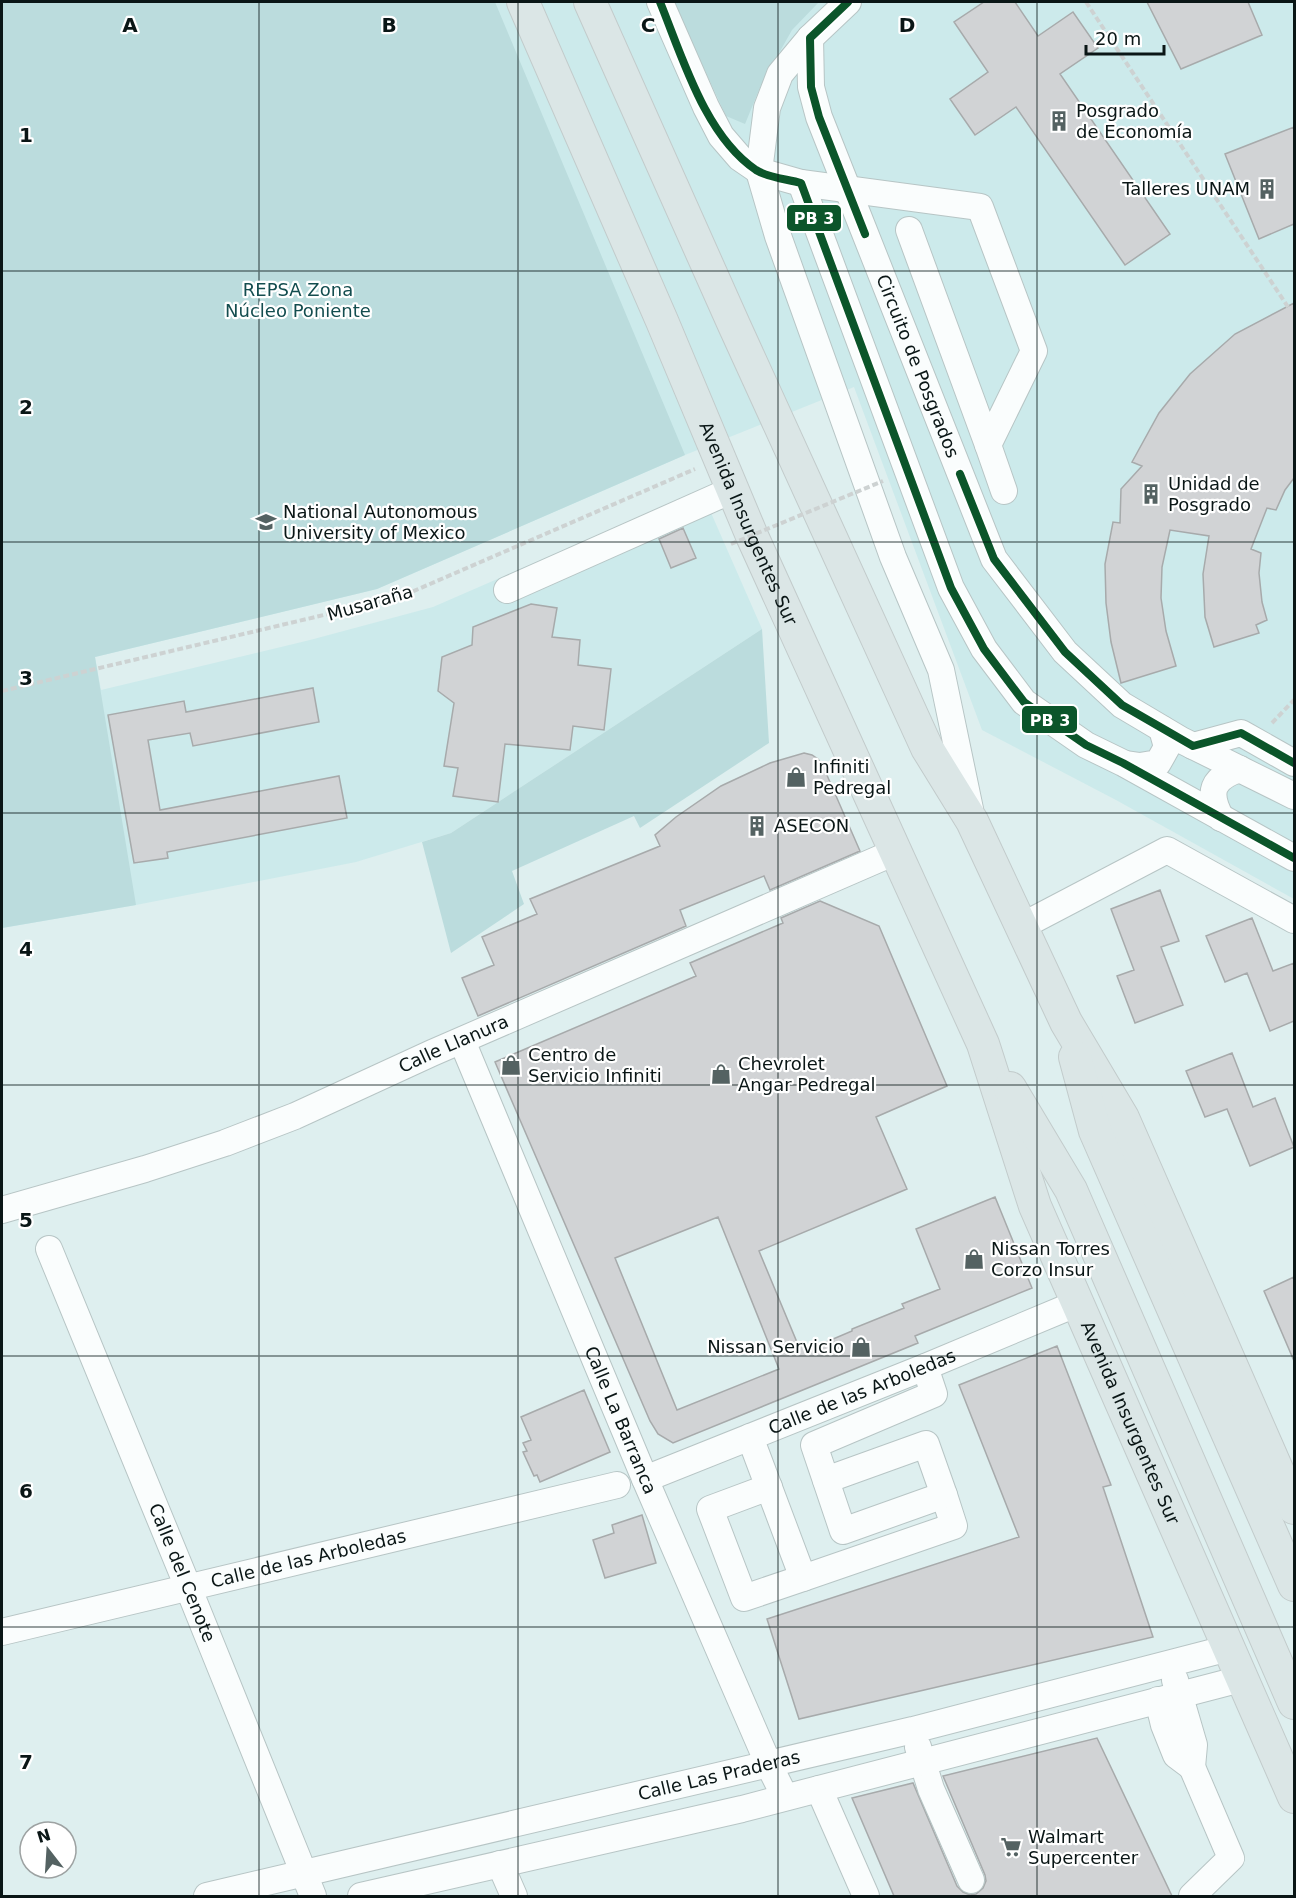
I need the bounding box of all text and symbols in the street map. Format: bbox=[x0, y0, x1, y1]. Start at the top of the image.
text: A bbox=[122, 13, 138, 37]
text: B bbox=[381, 13, 397, 37]
text: C bbox=[641, 13, 655, 37]
text: D bbox=[899, 13, 915, 37]
scale bar bbox=[1086, 18, 1164, 56]
text: 20 m bbox=[1095, 28, 1141, 49]
place label: Posgrado de Economía bbox=[1076, 100, 1193, 142]
building icon: Posgrado de Economía bbox=[1047, 109, 1071, 133]
text: 1 bbox=[19, 123, 33, 147]
building icon: Talleres UNAM bbox=[1255, 177, 1279, 201]
place label: Talleres UNAM bbox=[1121, 178, 1250, 199]
line badge: PB 3 bbox=[786, 204, 842, 232]
text: PB 3 bbox=[794, 209, 834, 228]
street label: Circuito de Posgrados bbox=[872, 271, 964, 461]
park label: REPSA Zona Núcleo Poniente bbox=[225, 279, 371, 321]
text: 2 bbox=[19, 395, 33, 419]
street label: Avenida Insurgentes Sur bbox=[695, 418, 802, 629]
place label: Unidad de Posgrado bbox=[1168, 473, 1260, 515]
building icon: Unidad de Posgrado bbox=[1139, 482, 1163, 506]
place label: National Autonomous University of Mexico bbox=[283, 501, 477, 543]
school or university icon: National Autonomous University of Mexico bbox=[254, 510, 278, 534]
street label: Musaraña bbox=[325, 580, 415, 625]
text: 3 bbox=[19, 666, 33, 690]
line badge: PB 3 bbox=[1021, 705, 1078, 734]
text: PB 3 bbox=[1030, 711, 1070, 730]
place label: Infiniti Pedregal bbox=[813, 756, 891, 798]
shop icon: Infiniti Pedregal bbox=[784, 765, 808, 789]
building icon: ASECON bbox=[745, 814, 769, 838]
place label: ASECON bbox=[774, 815, 849, 836]
text: 4 bbox=[19, 937, 33, 961]
street label: Calle Llanura bbox=[395, 1010, 511, 1077]
place label: Centro de Servicio Infiniti bbox=[528, 1044, 662, 1086]
shop icon: Centro de Servicio Infiniti bbox=[499, 1053, 523, 1077]
place label: Chevrolet Angar Pedregal bbox=[738, 1053, 876, 1095]
shop icon: Chevrolet Angar Pedregal bbox=[709, 1062, 733, 1086]
text: 5 bbox=[19, 1208, 33, 1232]
place label: Nissan Torres Corzo Insur bbox=[991, 1238, 1110, 1280]
shop icon: Nissan Torres Corzo Insur bbox=[962, 1247, 986, 1271]
street label: Avenida Insurgentes Sur bbox=[1077, 1318, 1184, 1528]
shop icon: Nissan Servicio bbox=[849, 1335, 873, 1359]
place label: Nissan Servicio bbox=[707, 1336, 844, 1357]
street label: Calle La Barranca bbox=[581, 1343, 661, 1497]
street label: Calle de las Arboledas bbox=[765, 1344, 959, 1439]
text: 6 bbox=[19, 1479, 33, 1503]
street label: Calle del Cenote bbox=[145, 1500, 220, 1645]
street label: Calle de las Arboledas bbox=[209, 1525, 408, 1592]
street label: Calle Las Praderas bbox=[636, 1746, 802, 1804]
text: 7 bbox=[19, 1750, 33, 1774]
north arrow bbox=[18, 1820, 78, 1880]
text: N bbox=[35, 1825, 53, 1847]
place label: Walmart Supercenter bbox=[1028, 1826, 1139, 1868]
supermarket icon: Walmart Supercenter bbox=[999, 1835, 1023, 1859]

